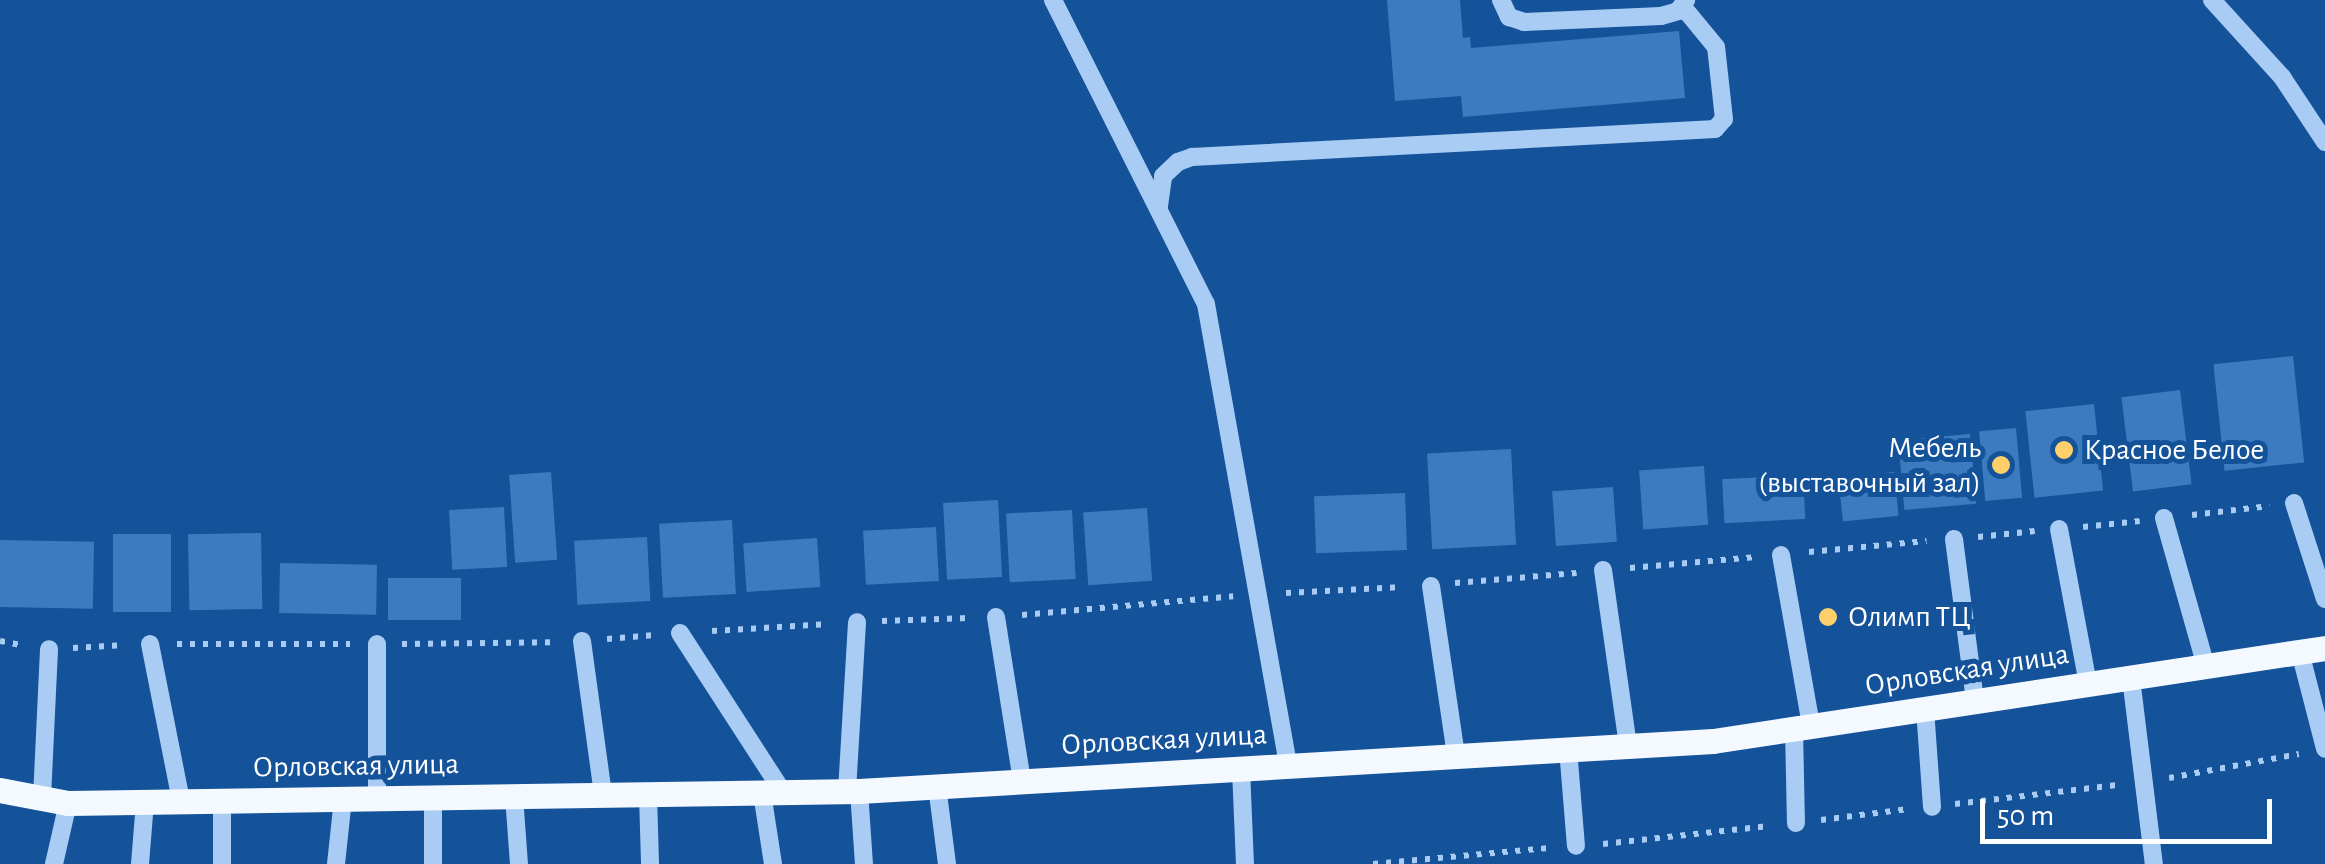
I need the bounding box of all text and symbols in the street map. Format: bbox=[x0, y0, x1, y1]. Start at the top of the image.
place label: Мебель (выставочный зал) bbox=[1758, 430, 1981, 500]
place label: Красное Белое bbox=[2084, 432, 2264, 468]
marker: Красное Белое bbox=[2053, 439, 2075, 461]
marker: Мебель (выставочный зал) bbox=[1990, 454, 2012, 476]
place label: Олимп ТЦ bbox=[1848, 599, 1971, 635]
marker: Олимп ТЦ bbox=[1817, 606, 1839, 628]
street label: Орловская улица bbox=[1862, 636, 2072, 704]
street label: Орловская улица bbox=[1060, 717, 1268, 763]
street label: Орловская улица bbox=[253, 746, 459, 786]
scale bar bbox=[1985, 779, 2278, 841]
text: 50 m bbox=[1997, 801, 2054, 831]

